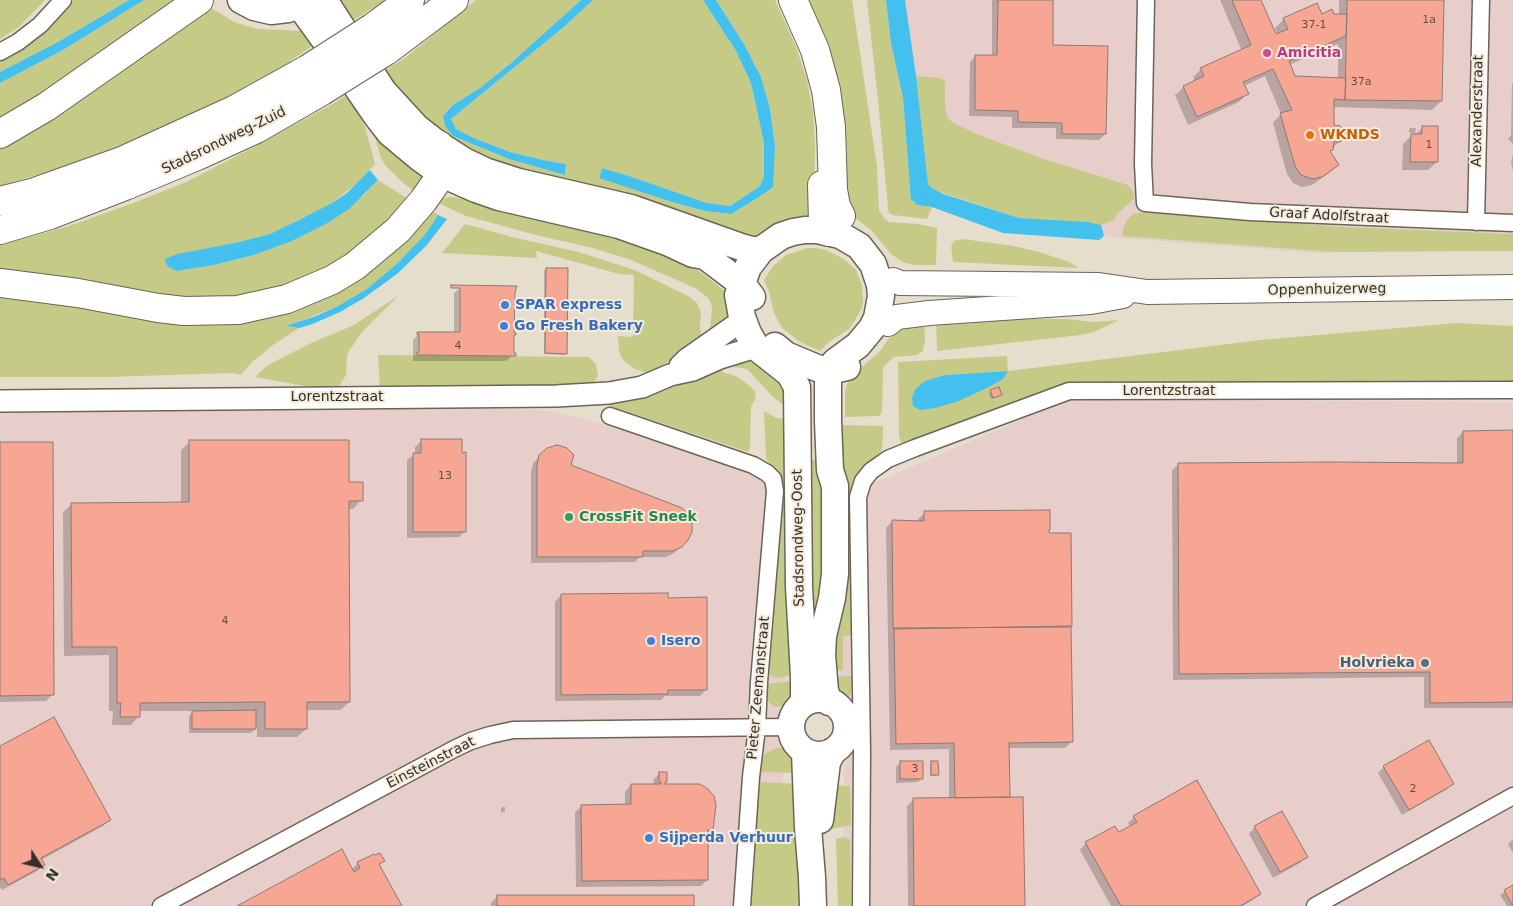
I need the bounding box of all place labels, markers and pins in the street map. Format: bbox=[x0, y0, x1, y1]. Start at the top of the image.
place label: Amicitia bbox=[1277, 45, 1341, 61]
marker: Amicitia bbox=[1261, 47, 1273, 59]
place label: WKNDS bbox=[1320, 127, 1380, 143]
marker: WKNDS bbox=[1304, 129, 1316, 141]
place label: SPAR express bbox=[515, 297, 622, 313]
marker: SPAR express bbox=[499, 299, 511, 311]
place label: Go Fresh Bakery bbox=[514, 318, 643, 334]
marker: Go Fresh Bakery bbox=[498, 320, 510, 332]
place label: CrossFit Sneek bbox=[579, 509, 697, 525]
marker: CrossFit Sneek bbox=[563, 511, 575, 523]
place label: Isero bbox=[661, 633, 701, 649]
marker: Isero bbox=[645, 635, 657, 647]
place label: Holvrieka bbox=[1340, 655, 1415, 671]
marker: Holvrieka bbox=[1419, 657, 1431, 669]
place label: Sijperda Verhuur bbox=[659, 830, 793, 846]
marker: Sijperda Verhuur bbox=[643, 832, 655, 844]

